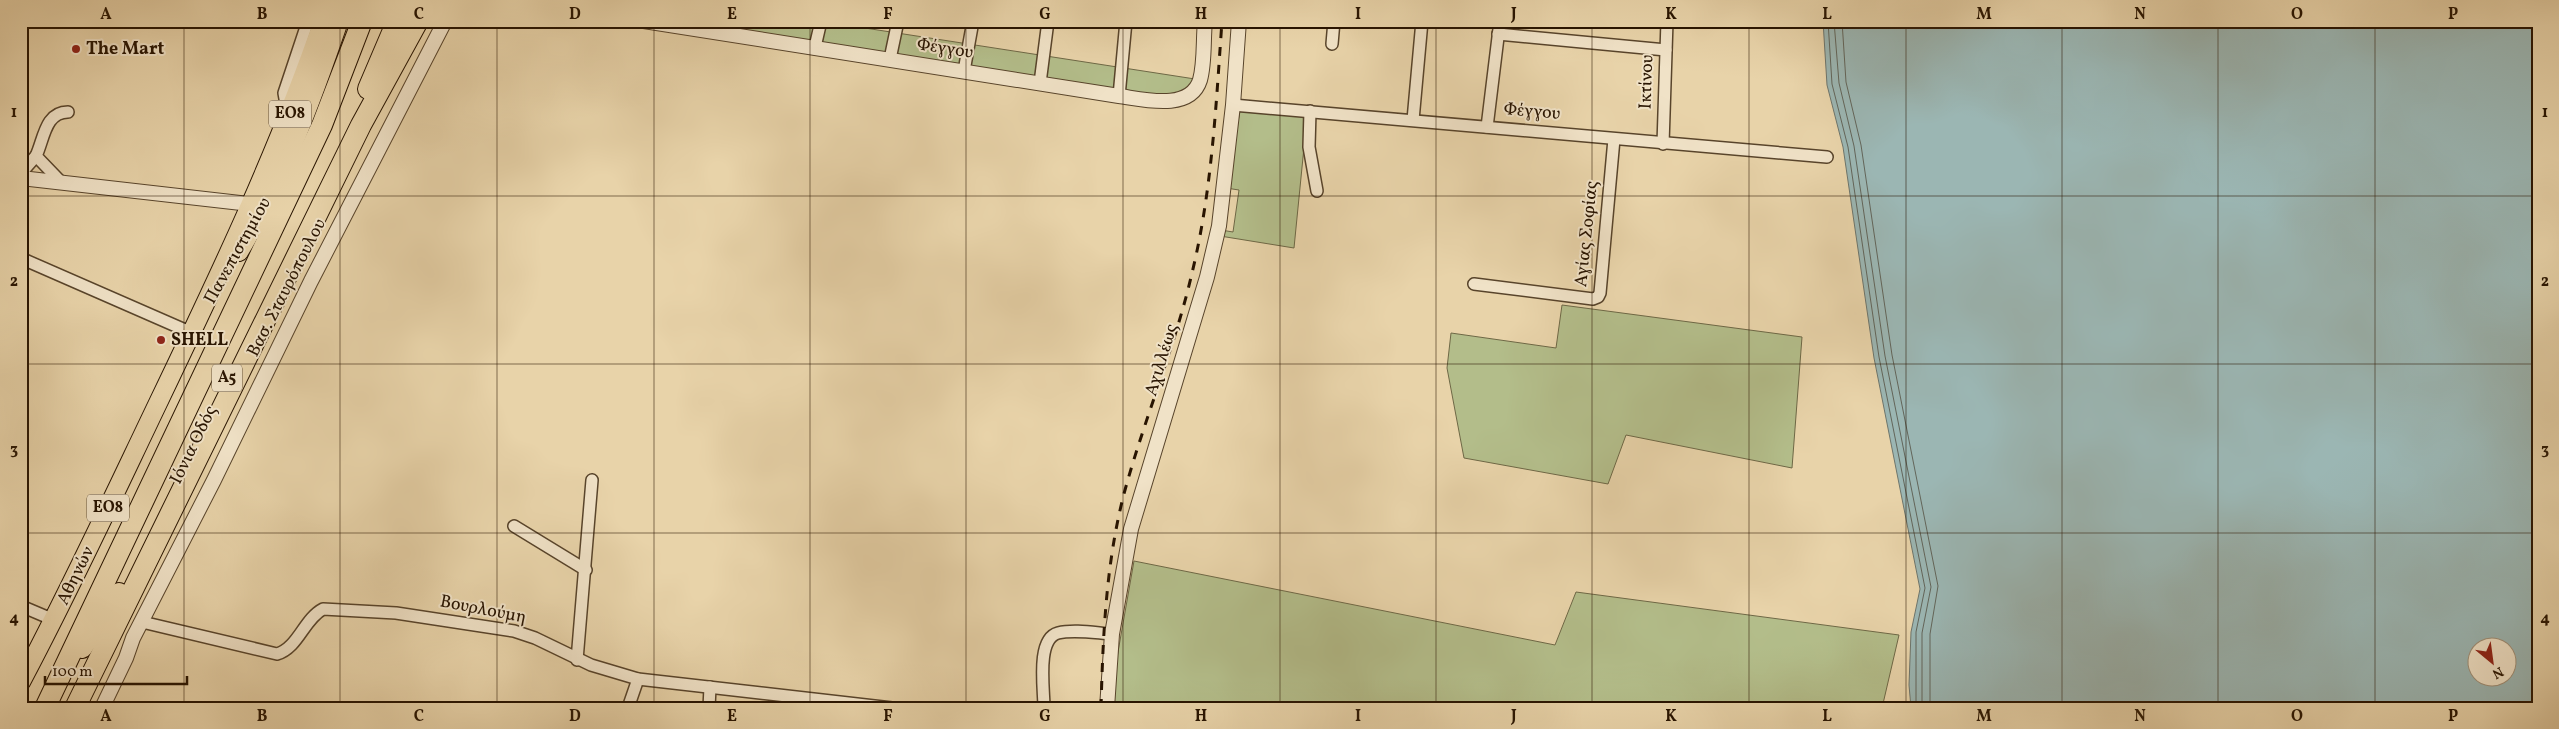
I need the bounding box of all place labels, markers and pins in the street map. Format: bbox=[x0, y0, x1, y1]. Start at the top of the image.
place label: The Mart bbox=[86, 37, 164, 62]
marker: The Mart bbox=[70, 43, 82, 55]
place label: SHELL bbox=[171, 328, 228, 353]
marker: SHELL bbox=[155, 334, 167, 346]

